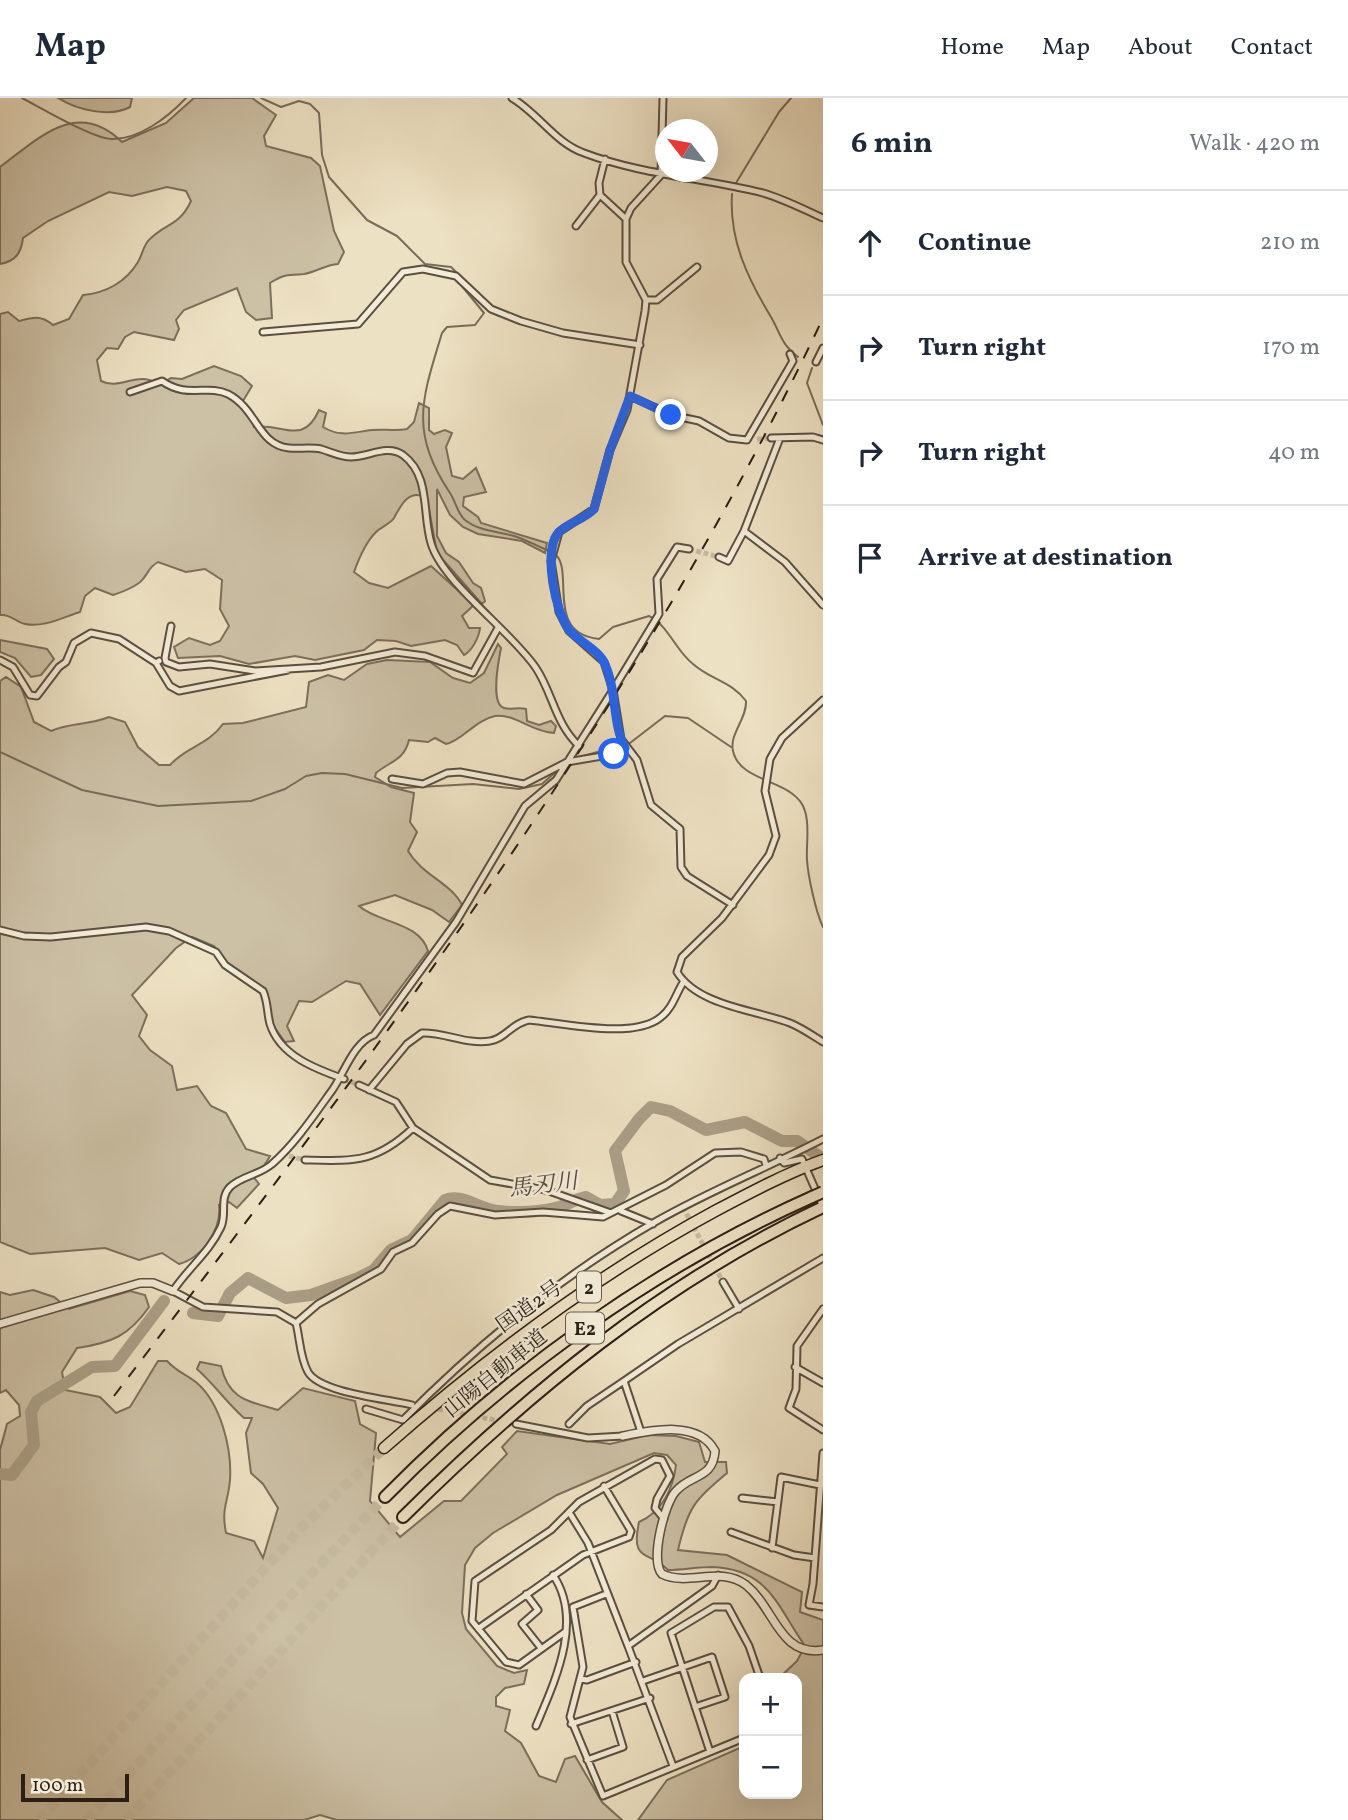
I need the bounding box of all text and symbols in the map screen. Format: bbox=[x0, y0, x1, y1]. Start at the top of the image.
text: Map bbox=[35, 25, 106, 71]
text: Home bbox=[940, 31, 1004, 65]
text: Map bbox=[1042, 31, 1090, 65]
text: About bbox=[1128, 31, 1193, 65]
text: Contact bbox=[1231, 31, 1313, 65]
north arrow bbox=[655, 119, 718, 182]
text: 6 min bbox=[851, 123, 933, 165]
text: Walk · 420 m bbox=[1189, 128, 1320, 160]
icon: ahead bbox=[851, 224, 889, 262]
text: Continue bbox=[918, 225, 1031, 261]
text: 210 m bbox=[1260, 227, 1320, 259]
icon: right bbox=[851, 329, 889, 367]
text: Turn right bbox=[918, 330, 1046, 366]
text: 170 m bbox=[1262, 332, 1320, 364]
route end bbox=[655, 399, 686, 430]
icon: right bbox=[851, 434, 889, 472]
text: Turn right bbox=[918, 435, 1046, 471]
text: 40 m bbox=[1268, 437, 1320, 469]
icon: arrive bbox=[851, 539, 889, 577]
text: Arrive at destination bbox=[918, 540, 1173, 576]
route start bbox=[598, 738, 629, 769]
water label: 馬刃川 bbox=[507, 1166, 582, 1206]
road number: 2 bbox=[577, 1272, 601, 1302]
street label: 国道2号 bbox=[491, 1274, 569, 1340]
road number: E2 bbox=[566, 1312, 604, 1344]
street label: 山陽自動車道 bbox=[438, 1323, 554, 1425]
map controls bbox=[739, 1673, 802, 1799]
button: + bbox=[739, 1673, 802, 1736]
button: − bbox=[739, 1736, 802, 1799]
scale bar bbox=[21, 1771, 130, 1803]
text: 100 m bbox=[32, 1773, 83, 1799]

